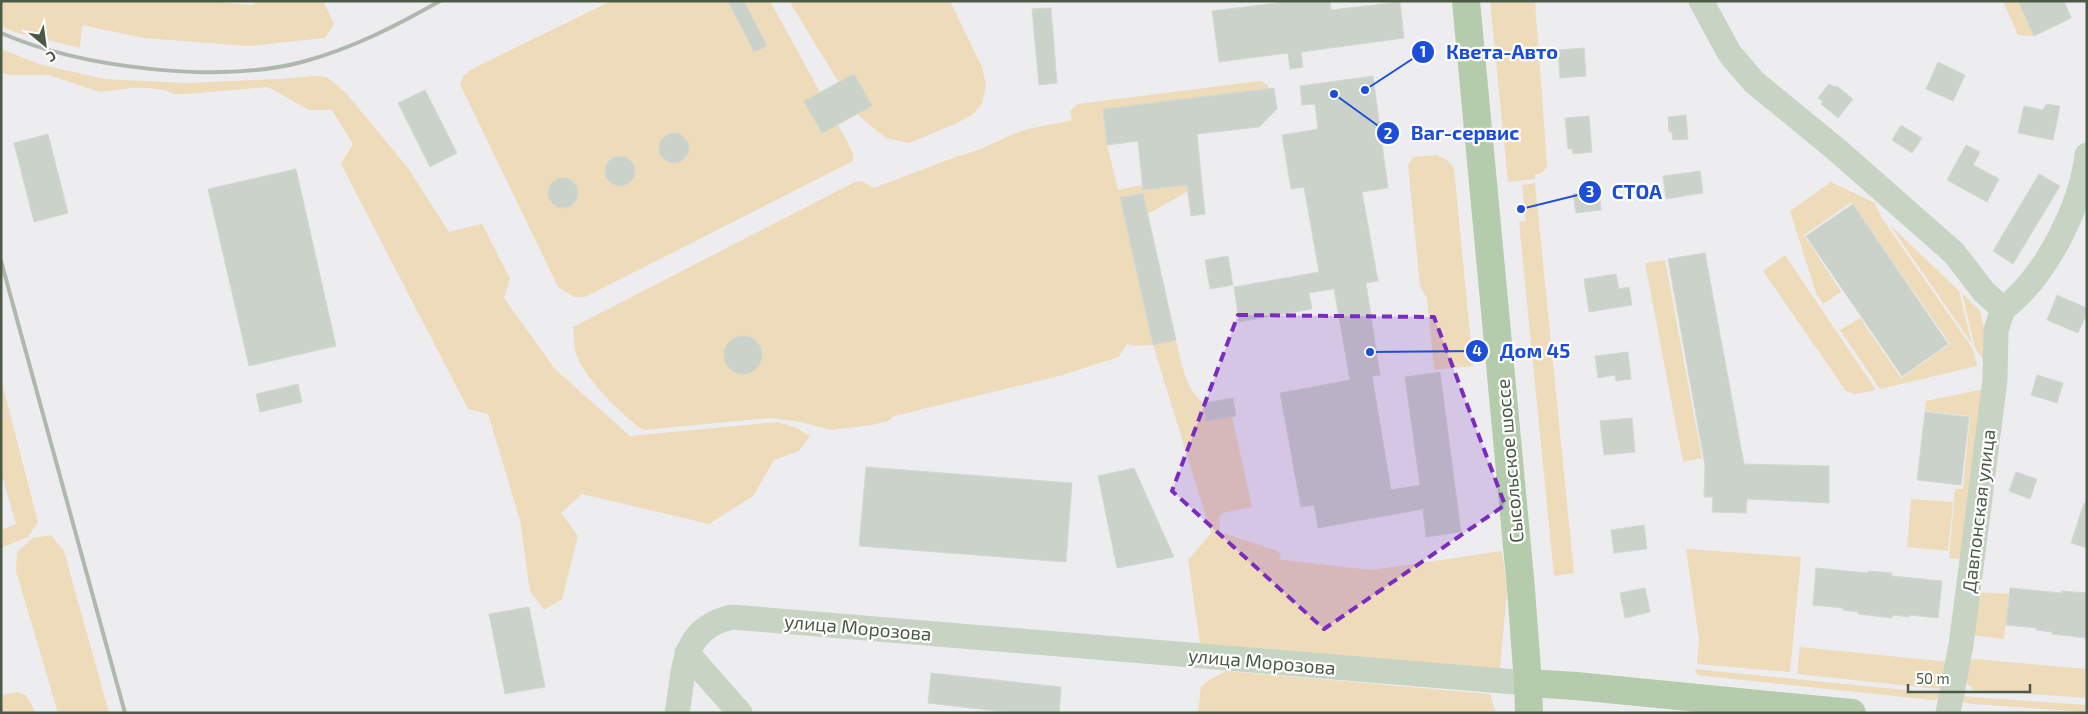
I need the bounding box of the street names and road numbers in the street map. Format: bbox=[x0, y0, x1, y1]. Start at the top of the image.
street label: Сысольское шоссе bbox=[1490, 378, 1528, 544]
street label: Давпонская улица bbox=[1957, 428, 2000, 594]
street label: улица Морозова bbox=[783, 609, 933, 646]
street label: улица Морозова bbox=[1187, 643, 1337, 680]

